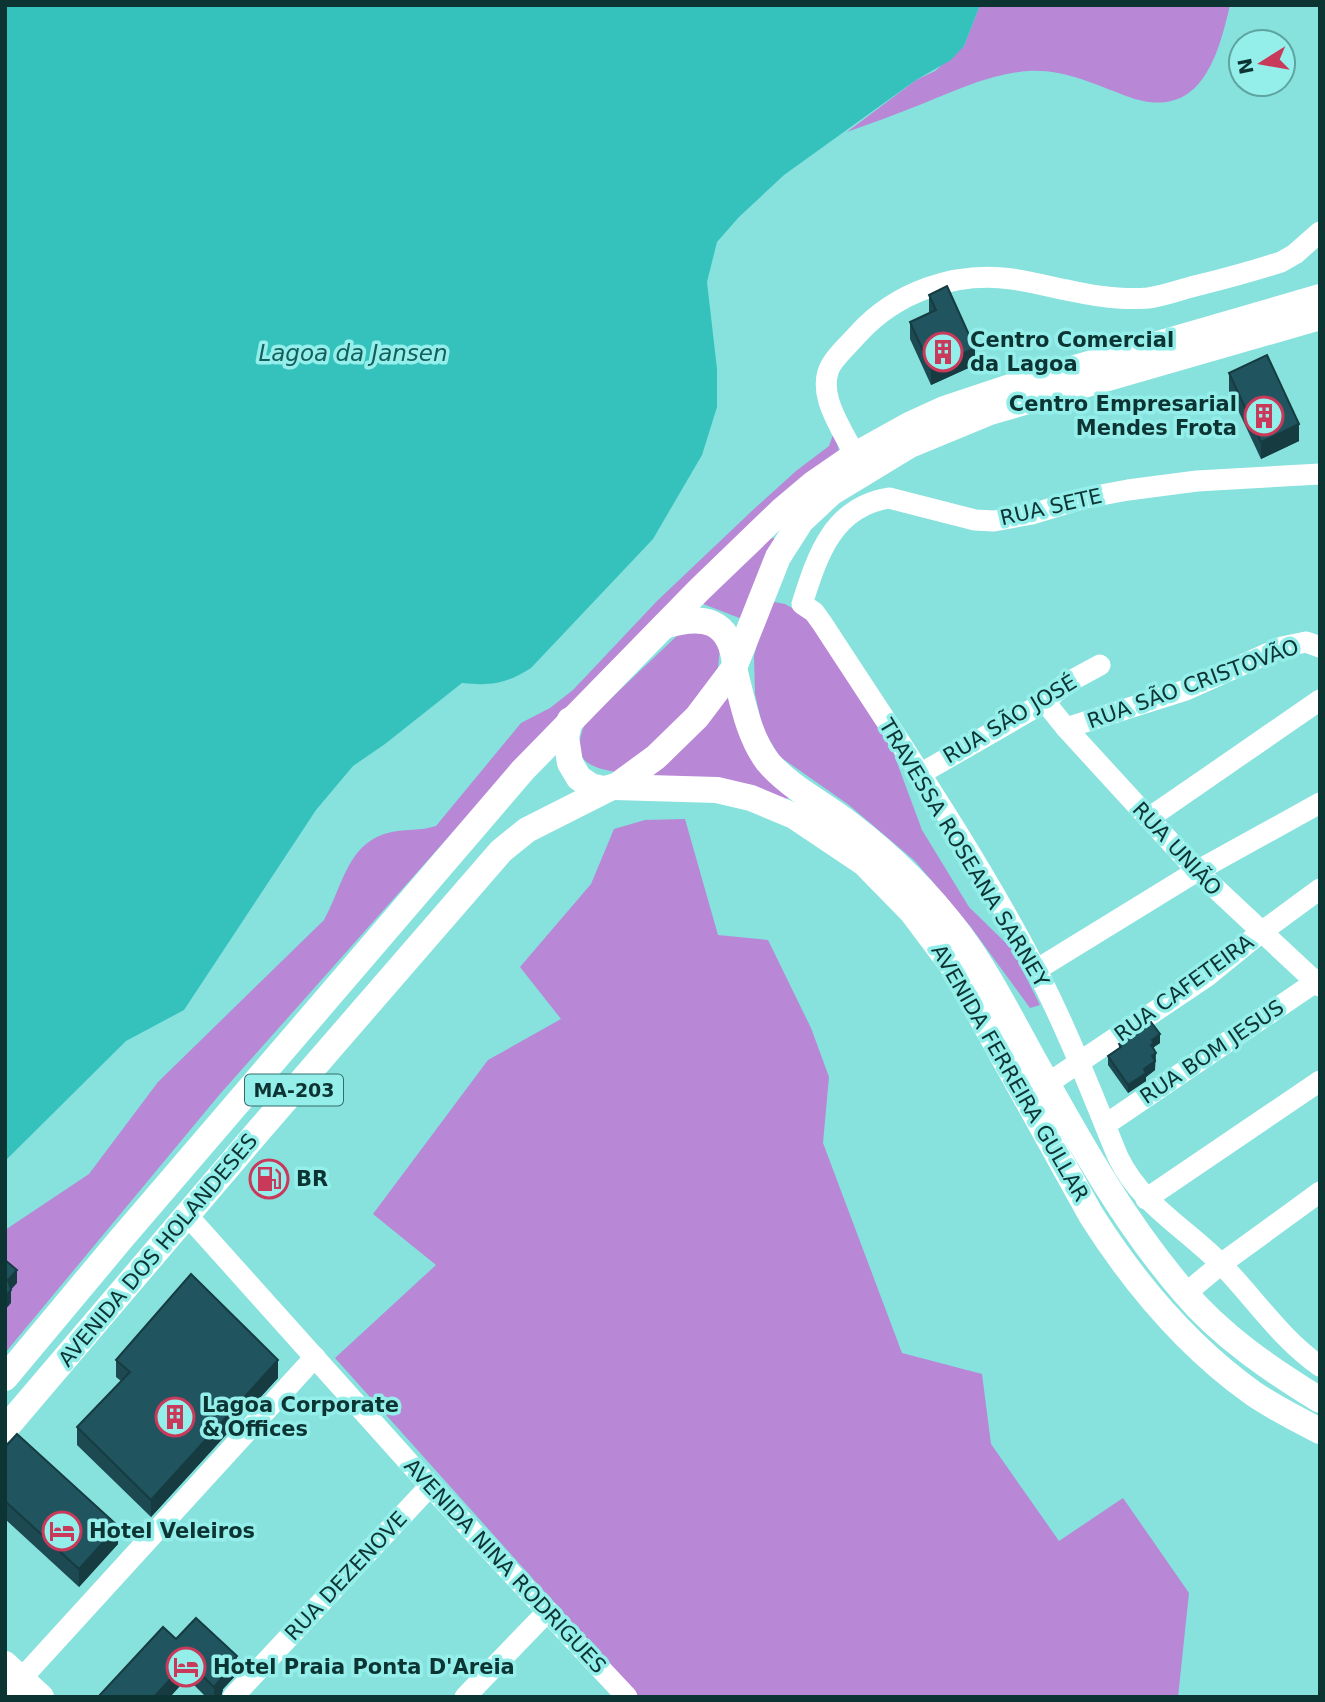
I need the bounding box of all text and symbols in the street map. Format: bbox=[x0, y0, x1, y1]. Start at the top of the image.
north arrow bbox=[1227, 28, 1297, 98]
text: N bbox=[1233, 56, 1258, 76]
place label: Centro Comercial da Lagoa bbox=[970, 328, 1174, 376]
building icon: Centro Comercial da Lagoa bbox=[922, 331, 964, 373]
water label: Lagoa da Jansen bbox=[258, 340, 448, 366]
place label: Centro Empresarial Mendes Frota bbox=[1009, 392, 1237, 440]
building icon: Centro Empresarial Mendes Frota bbox=[1243, 395, 1285, 437]
street label: RUA SETE bbox=[998, 484, 1104, 530]
street label: RUA SÃO CRISTOVÃO bbox=[1083, 633, 1302, 733]
street label: RUA SÃO JOSÉ bbox=[938, 668, 1081, 768]
street label: TRAVESSA ROSEANA SARNEY bbox=[874, 714, 1054, 992]
street label: RUA UNIÃO bbox=[1128, 796, 1228, 901]
street label: RUA CAFETEIRA bbox=[1110, 929, 1259, 1046]
street label: AVENIDA FERREIRA GULLAR bbox=[926, 940, 1094, 1206]
street label: RUA BOM JESUS bbox=[1136, 995, 1288, 1109]
road number: MA-203 bbox=[245, 1074, 343, 1106]
street label: AVENIDA DOS HOLANDESES bbox=[54, 1129, 262, 1371]
fuel station icon: BR bbox=[248, 1158, 290, 1200]
place label: BR bbox=[296, 1167, 328, 1191]
place label: Lagoa Corporate & Offices bbox=[202, 1393, 399, 1441]
building icon: Lagoa Corporate & Offices bbox=[154, 1396, 196, 1438]
street label: AVENIDA NINA RODRIGUES bbox=[399, 1454, 611, 1678]
street label: RUA DEZENOVE bbox=[280, 1507, 412, 1645]
hotel icon: Hotel Veleiros bbox=[41, 1510, 83, 1552]
place label: Hotel Veleiros bbox=[89, 1519, 255, 1543]
hotel icon: Hotel Praia Ponta D'Areia bbox=[165, 1646, 207, 1688]
place label: Hotel Praia Ponta D'Areia bbox=[213, 1655, 515, 1679]

